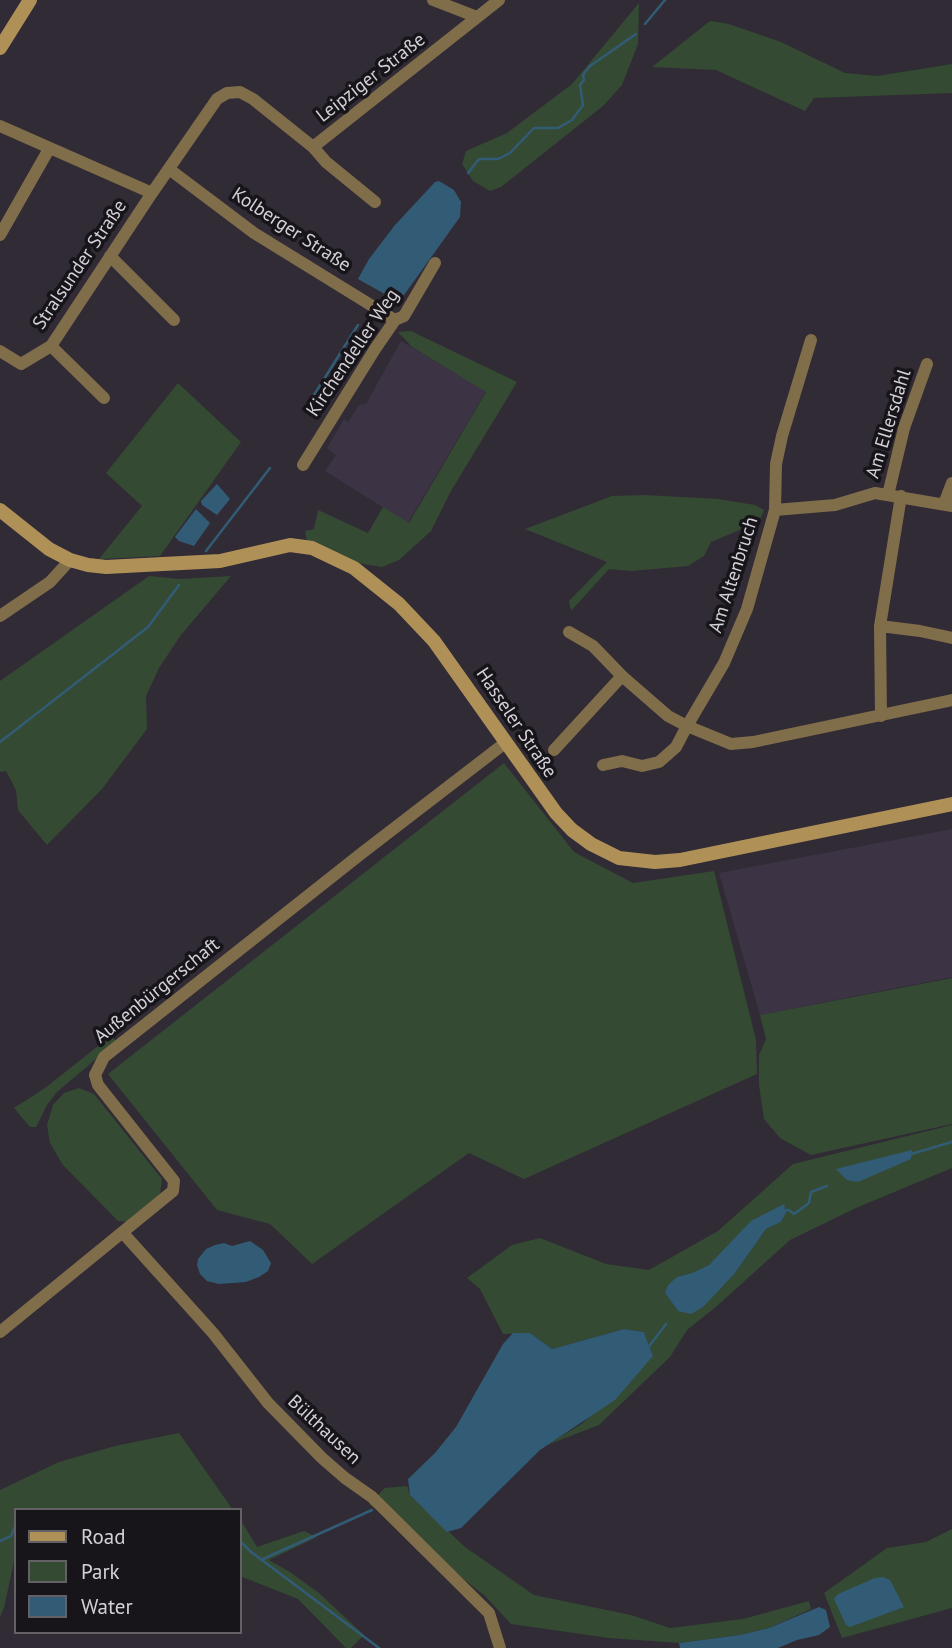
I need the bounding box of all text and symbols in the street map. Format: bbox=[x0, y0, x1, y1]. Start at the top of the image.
street label: Leipziger Straße bbox=[312, 28, 430, 128]
street label: Kolberger Straße bbox=[227, 183, 355, 277]
street label: Stralsunder Straße bbox=[28, 196, 132, 334]
street label: Kirchendeller Weg bbox=[302, 285, 404, 421]
street label: Am Ellersdahl bbox=[862, 367, 916, 481]
street label: Am Altenbruch bbox=[705, 514, 763, 636]
street label: Hasseler Straße bbox=[471, 664, 561, 782]
street label: Außenbürgerschaft bbox=[90, 934, 224, 1048]
street label: Bülthausen bbox=[283, 1390, 365, 1470]
legend bbox=[14, 1508, 242, 1634]
text: Road bbox=[81, 1523, 125, 1550]
text: Park bbox=[81, 1558, 120, 1585]
text: Water bbox=[81, 1593, 133, 1620]

